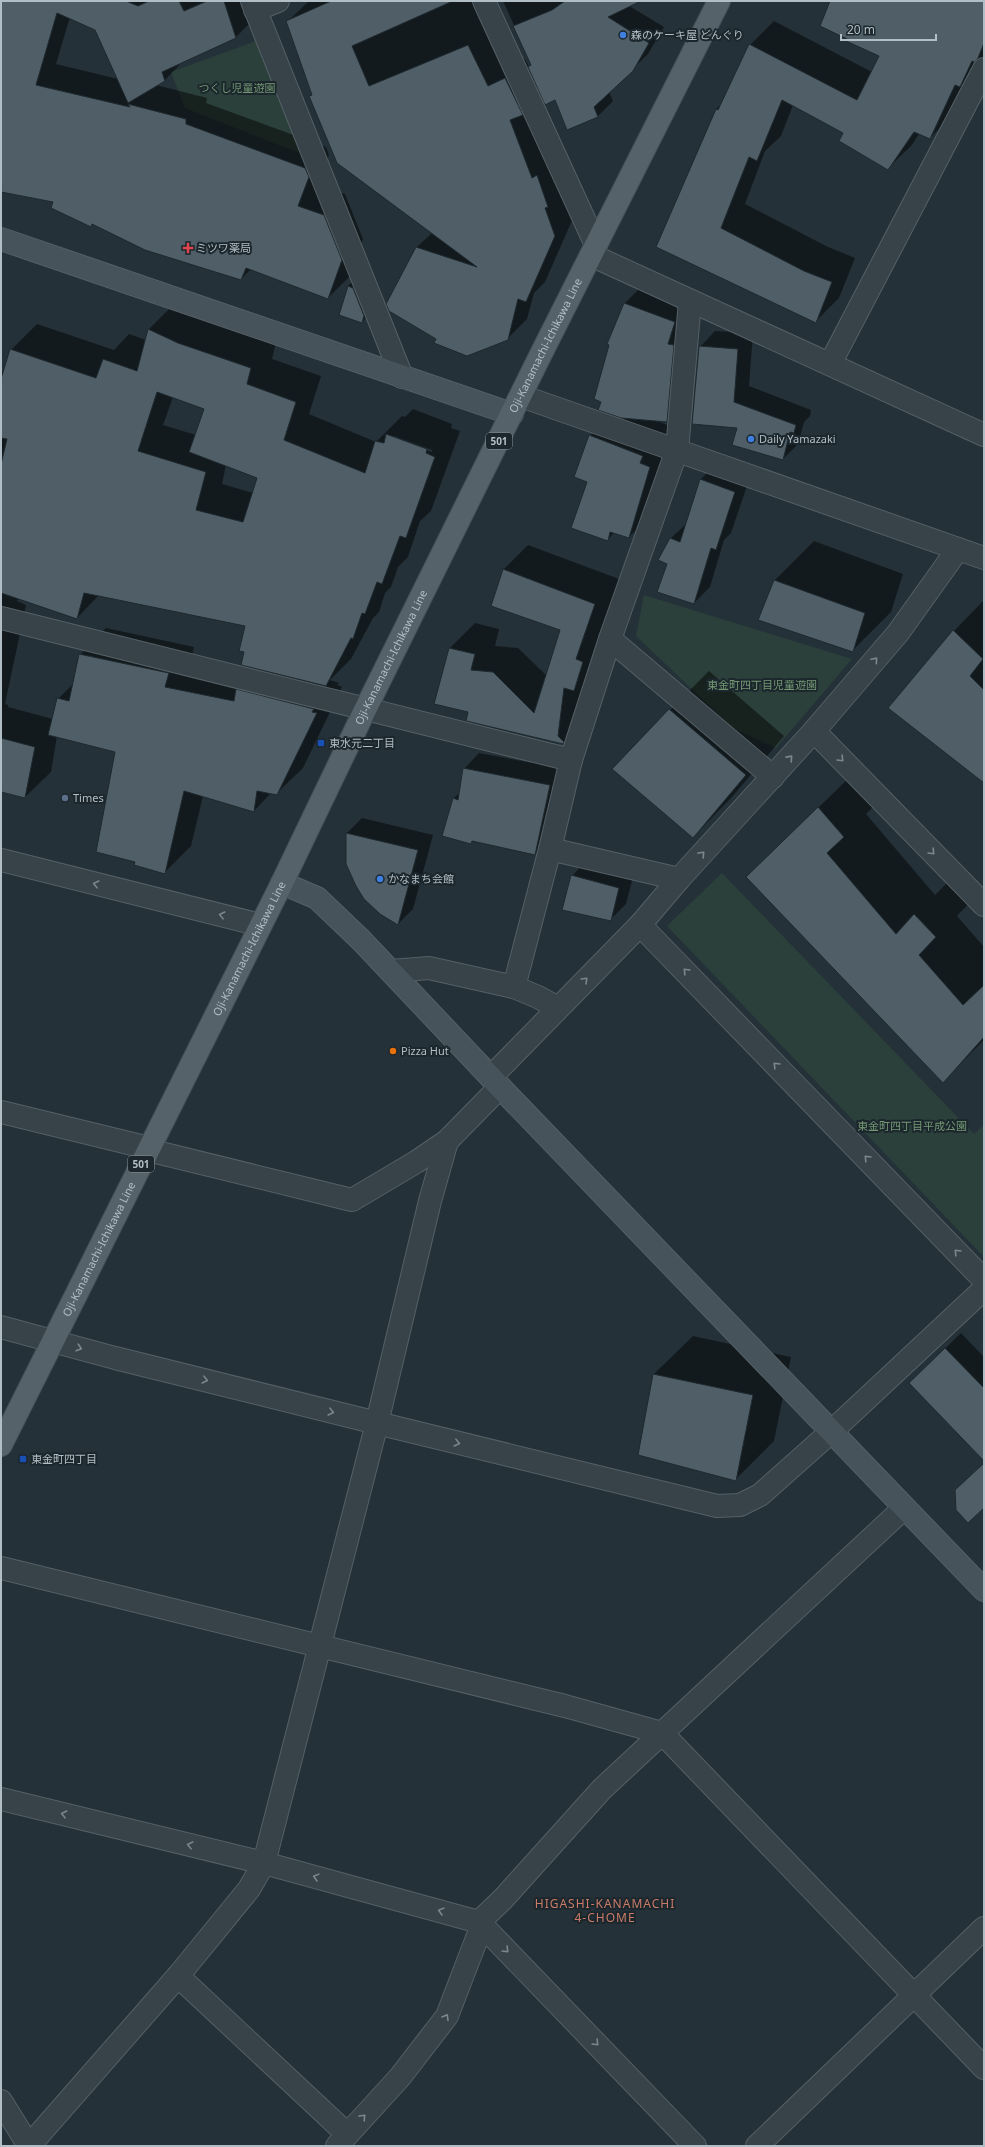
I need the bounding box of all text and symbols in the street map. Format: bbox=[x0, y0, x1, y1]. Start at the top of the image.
scale bar bbox=[841, 16, 936, 42]
text: 20 m bbox=[847, 21, 875, 38]
place label: 森のケーキ屋 どんぐり bbox=[631, 27, 744, 42]
marker: 森のケーキ屋 どんぐり bbox=[618, 30, 628, 40]
park label: つくし児童遊園 bbox=[199, 80, 276, 95]
place label: ミツワ薬局 bbox=[196, 240, 251, 255]
marker: ミツワ薬局 bbox=[183, 243, 193, 253]
street label: Oji-Kanamachi-Ichikawa Line bbox=[505, 275, 585, 415]
place label: Daily Yamazaki bbox=[759, 431, 836, 446]
road number: 501 bbox=[486, 433, 512, 449]
marker: Daily Yamazaki bbox=[746, 434, 756, 444]
street label: Oji-Kanamachi-Ichikawa Line bbox=[351, 587, 430, 727]
one-way arrow bbox=[871, 657, 878, 665]
park label: 東金町四丁目児童遊園 bbox=[707, 677, 817, 692]
place label: 東水元二丁目 bbox=[329, 735, 395, 750]
marker: 東水元二丁目 bbox=[316, 738, 326, 748]
one-way arrow bbox=[837, 754, 844, 762]
one-way arrow bbox=[785, 755, 793, 763]
place label: Times bbox=[73, 790, 104, 805]
marker: Times bbox=[60, 793, 70, 803]
one-way arrow bbox=[927, 847, 935, 855]
one-way arrow bbox=[697, 851, 705, 859]
place label: かなまち会館 bbox=[388, 871, 454, 886]
marker: かなまち会館 bbox=[375, 874, 385, 884]
street label: Oji-Kanamachi-Ichikawa Line bbox=[209, 878, 289, 1018]
one-way arrow bbox=[92, 880, 99, 888]
one-way arrow bbox=[218, 912, 225, 920]
one-way arrow bbox=[683, 968, 691, 976]
one-way arrow bbox=[580, 977, 588, 985]
place label: Pizza Hut bbox=[401, 1043, 449, 1058]
marker: Pizza Hut bbox=[388, 1046, 398, 1056]
one-way arrow bbox=[773, 1062, 781, 1070]
park label: 東金町四丁目平成公園 bbox=[857, 1118, 967, 1133]
one-way arrow bbox=[864, 1155, 871, 1163]
road number: 501 bbox=[128, 1156, 154, 1172]
street label: Oji-Kanamachi-Ichikawa Line bbox=[59, 1179, 138, 1319]
one-way arrow bbox=[954, 1249, 962, 1257]
one-way arrow bbox=[76, 1343, 83, 1351]
one-way arrow bbox=[201, 1375, 208, 1384]
one-way arrow bbox=[328, 1407, 334, 1415]
one-way arrow bbox=[454, 1438, 461, 1446]
place label: 東金町四丁目 bbox=[31, 1451, 97, 1466]
marker: 東金町四丁目 bbox=[18, 1454, 28, 1464]
one-way arrow bbox=[60, 1811, 67, 1819]
one-way arrow bbox=[187, 1841, 194, 1850]
one-way arrow bbox=[313, 1873, 320, 1882]
district label: HIGASHI-KANAMACHI 4-CHOME bbox=[535, 1895, 675, 1926]
one-way arrow bbox=[438, 1908, 444, 1916]
one-way arrow bbox=[501, 1945, 509, 1953]
one-way arrow bbox=[441, 2014, 448, 2021]
one-way arrow bbox=[591, 2038, 599, 2046]
one-way arrow bbox=[358, 2114, 366, 2122]

